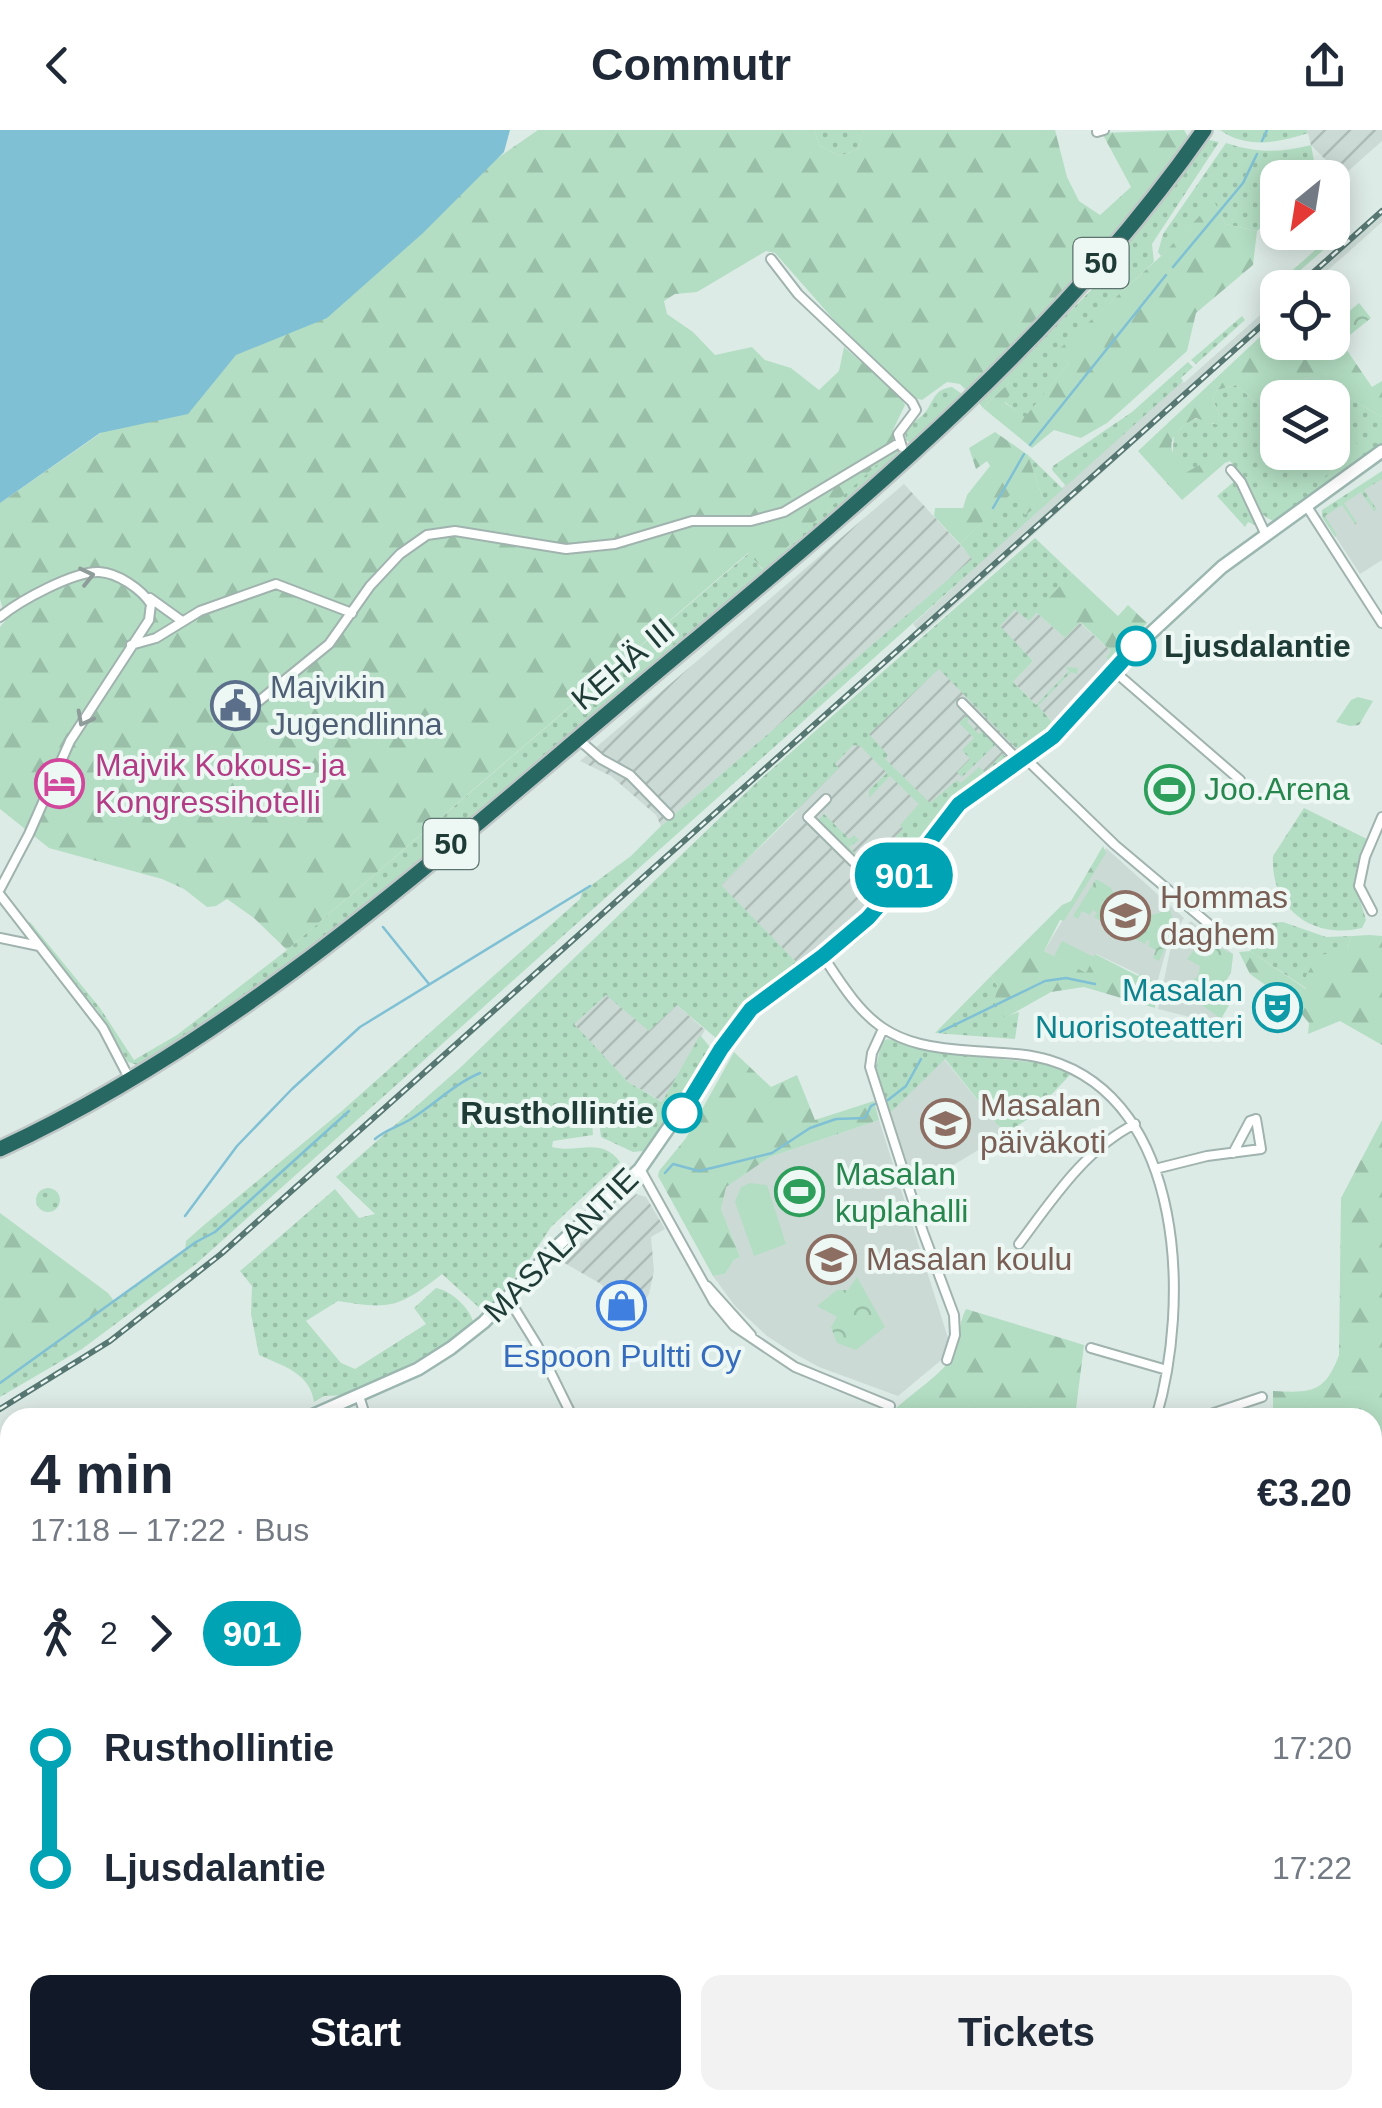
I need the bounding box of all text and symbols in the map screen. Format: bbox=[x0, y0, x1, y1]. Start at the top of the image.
icon: back bbox=[30, 38, 85, 93]
icon: share bbox=[1297, 38, 1352, 93]
text: Commutr bbox=[591, 39, 791, 90]
north arrow bbox=[1260, 160, 1350, 250]
map controls bbox=[1260, 160, 1350, 470]
road number: 50 bbox=[1074, 238, 1128, 288]
button: locate bbox=[1260, 270, 1350, 360]
button: layers bbox=[1260, 380, 1350, 470]
one-way arrow bbox=[78, 567, 95, 588]
street label: KEHÄ III bbox=[564, 611, 682, 717]
marker: Ljusdalantie bbox=[1117, 627, 1155, 665]
place label: Ljusdalantie bbox=[1164, 628, 1351, 664]
place label: Majvikin Jugendlinna bbox=[270, 669, 443, 742]
public building icon: Majvikin Jugendlinna bbox=[209, 679, 261, 731]
one-way arrow bbox=[77, 709, 96, 727]
place label: Majvik Kokous- ja Kongressihotelli bbox=[95, 747, 346, 820]
hotel icon: Majvik Kokous- ja Kongressihotelli bbox=[34, 757, 86, 809]
sports icon: Joo.Arena bbox=[1143, 763, 1195, 815]
place label: Joo.Arena bbox=[1204, 771, 1350, 807]
road number: 50 bbox=[424, 819, 478, 869]
line badge: 901 bbox=[846, 842, 962, 908]
text: 901 bbox=[875, 856, 933, 895]
place label: Hommas daghem bbox=[1160, 879, 1288, 952]
school or university icon: Hommas daghem bbox=[1099, 889, 1151, 941]
place label: Masalan Nuorisoteatteri bbox=[1035, 972, 1243, 1045]
theatre icon: Masalan Nuorisoteatteri bbox=[1252, 982, 1304, 1034]
place label: Masalan päiväkoti bbox=[980, 1087, 1106, 1160]
marker: Rusthollintie bbox=[663, 1094, 701, 1132]
place label: Rusthollintie bbox=[460, 1095, 654, 1131]
school or university icon: Masalan päiväkoti bbox=[919, 1097, 971, 1149]
place label: Masalan kuplahalli bbox=[835, 1156, 968, 1229]
street label: MASALANTIE bbox=[477, 1161, 645, 1329]
sports icon: Masalan kuplahalli bbox=[774, 1166, 826, 1218]
school or university icon: Masalan koulu bbox=[805, 1233, 857, 1285]
place label: Masalan koulu bbox=[866, 1241, 1072, 1277]
shop icon: Espoon Pultti Oy bbox=[596, 1280, 648, 1332]
place label: Espoon Pultti Oy bbox=[503, 1338, 741, 1374]
text: 4 min bbox=[30, 1443, 174, 1505]
text: €3.20 bbox=[1257, 1472, 1352, 1514]
text: 17:18 – 17:22 · Bus bbox=[30, 1512, 309, 1548]
icon: walk bbox=[30, 1606, 85, 1661]
icon: forward bbox=[133, 1606, 188, 1661]
text: 901 bbox=[223, 1614, 281, 1653]
text: 2 bbox=[100, 1615, 118, 1651]
text: Rusthollintie bbox=[104, 1727, 334, 1769]
text: 17:20 bbox=[1272, 1730, 1352, 1766]
text: Ljusdalantie bbox=[104, 1847, 326, 1889]
text: 17:22 bbox=[1272, 1850, 1352, 1886]
button: Start bbox=[30, 1975, 681, 2090]
button: Tickets bbox=[701, 1975, 1352, 2090]

